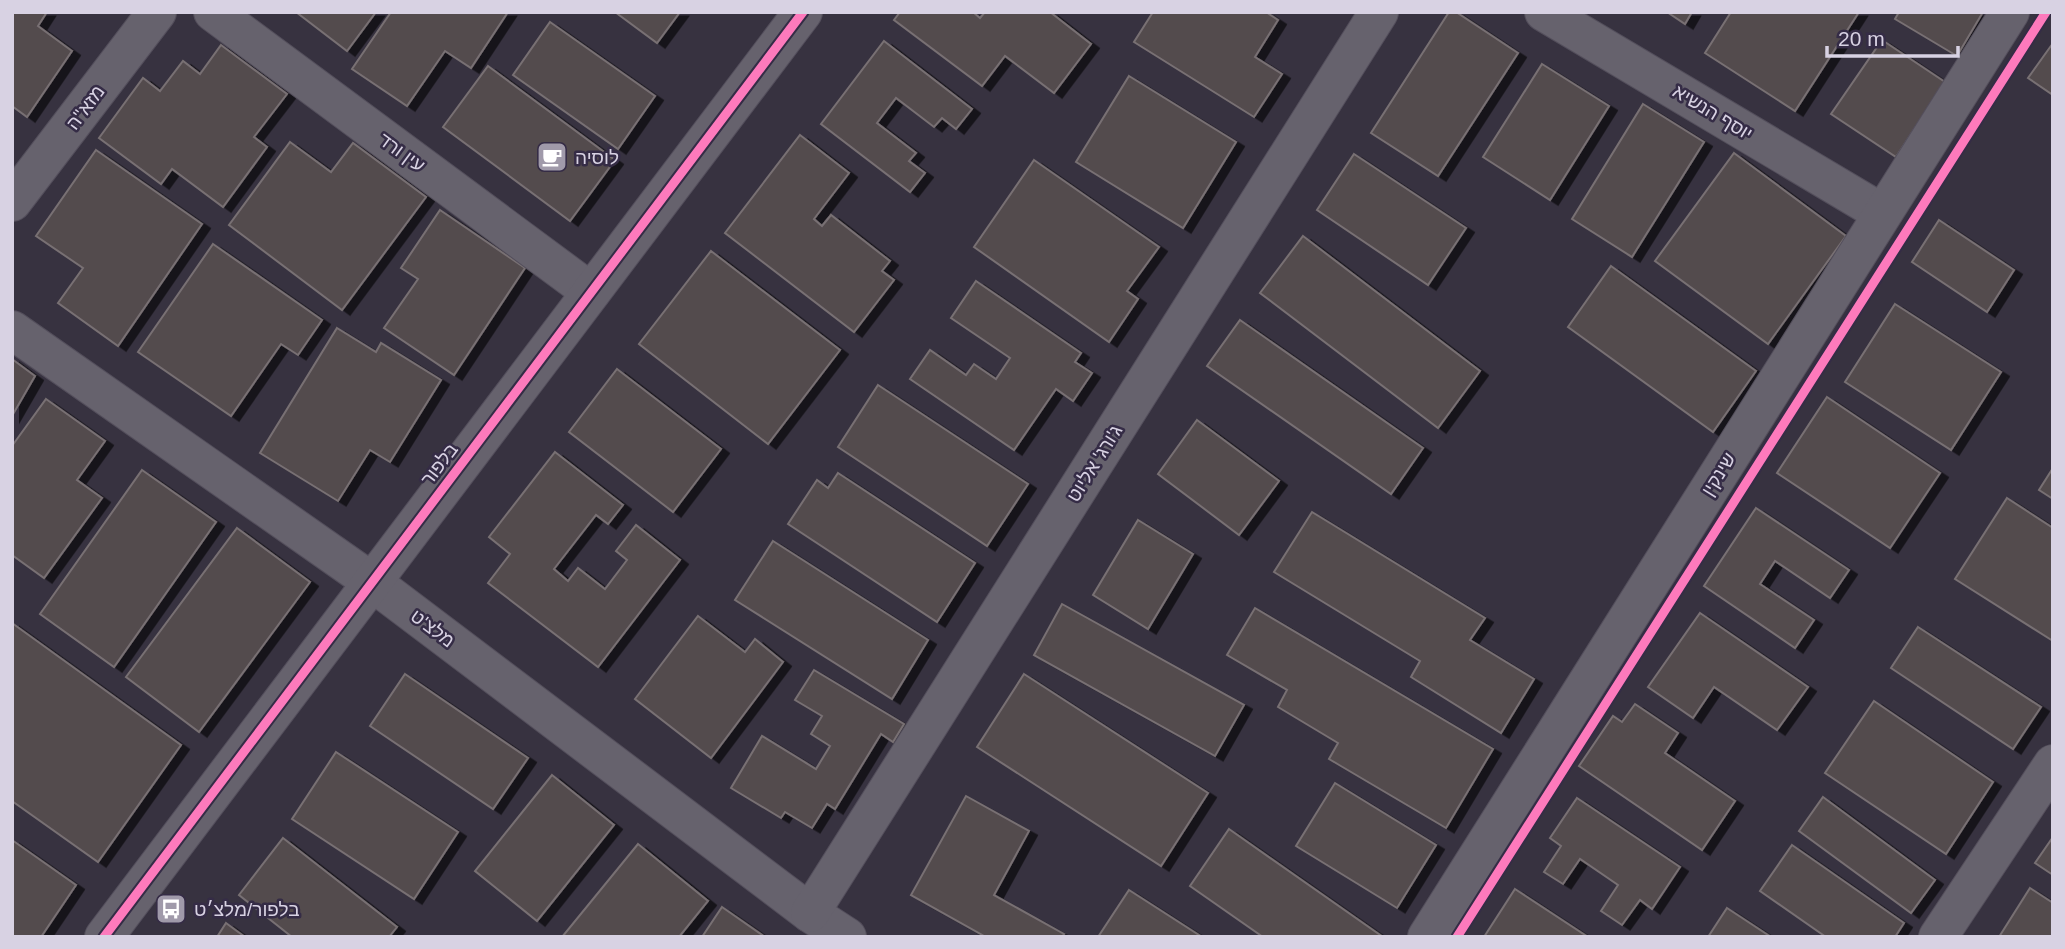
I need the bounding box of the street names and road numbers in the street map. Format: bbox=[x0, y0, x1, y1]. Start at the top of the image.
street label: יוסף הנשיא bbox=[1669, 80, 1756, 144]
street label: מזא"ה bbox=[62, 81, 109, 134]
street label: עין ורד bbox=[375, 129, 429, 176]
street label: ג'ורג' אליוט bbox=[1063, 421, 1126, 506]
street label: בלפור bbox=[417, 439, 462, 490]
street label: שינקין bbox=[1697, 449, 1740, 500]
street label: מלצ'ט bbox=[407, 605, 459, 652]

